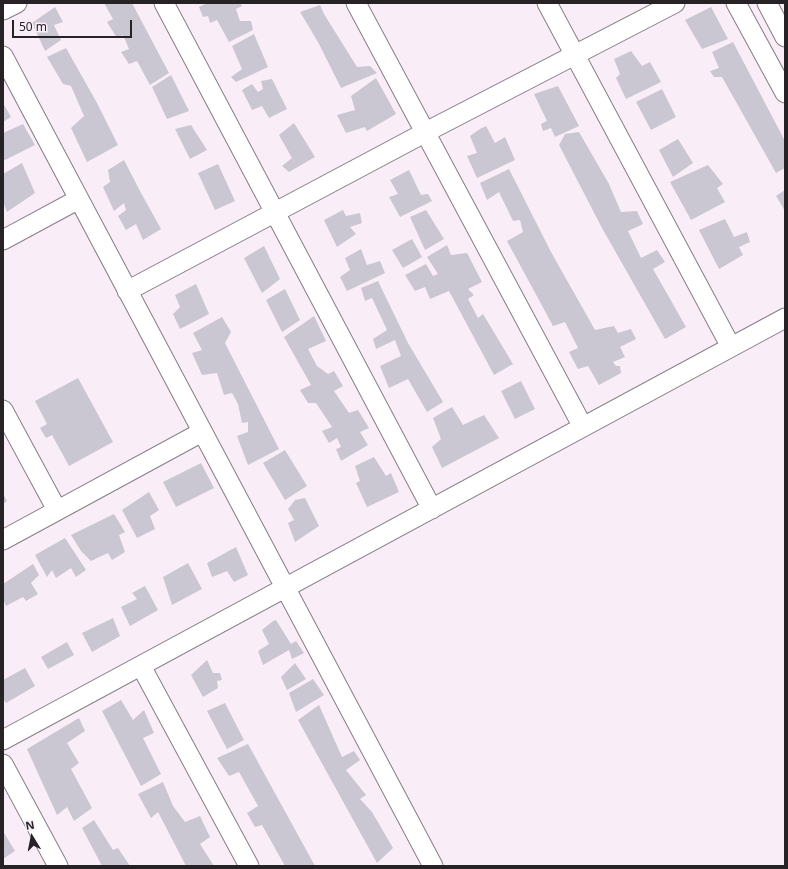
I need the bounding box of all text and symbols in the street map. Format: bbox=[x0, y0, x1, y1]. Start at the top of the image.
scale bar bbox=[14, 12, 134, 38]
text: 50 m bbox=[19, 18, 47, 35]
north arrow bbox=[12, 817, 52, 857]
text: N bbox=[24, 817, 36, 833]

